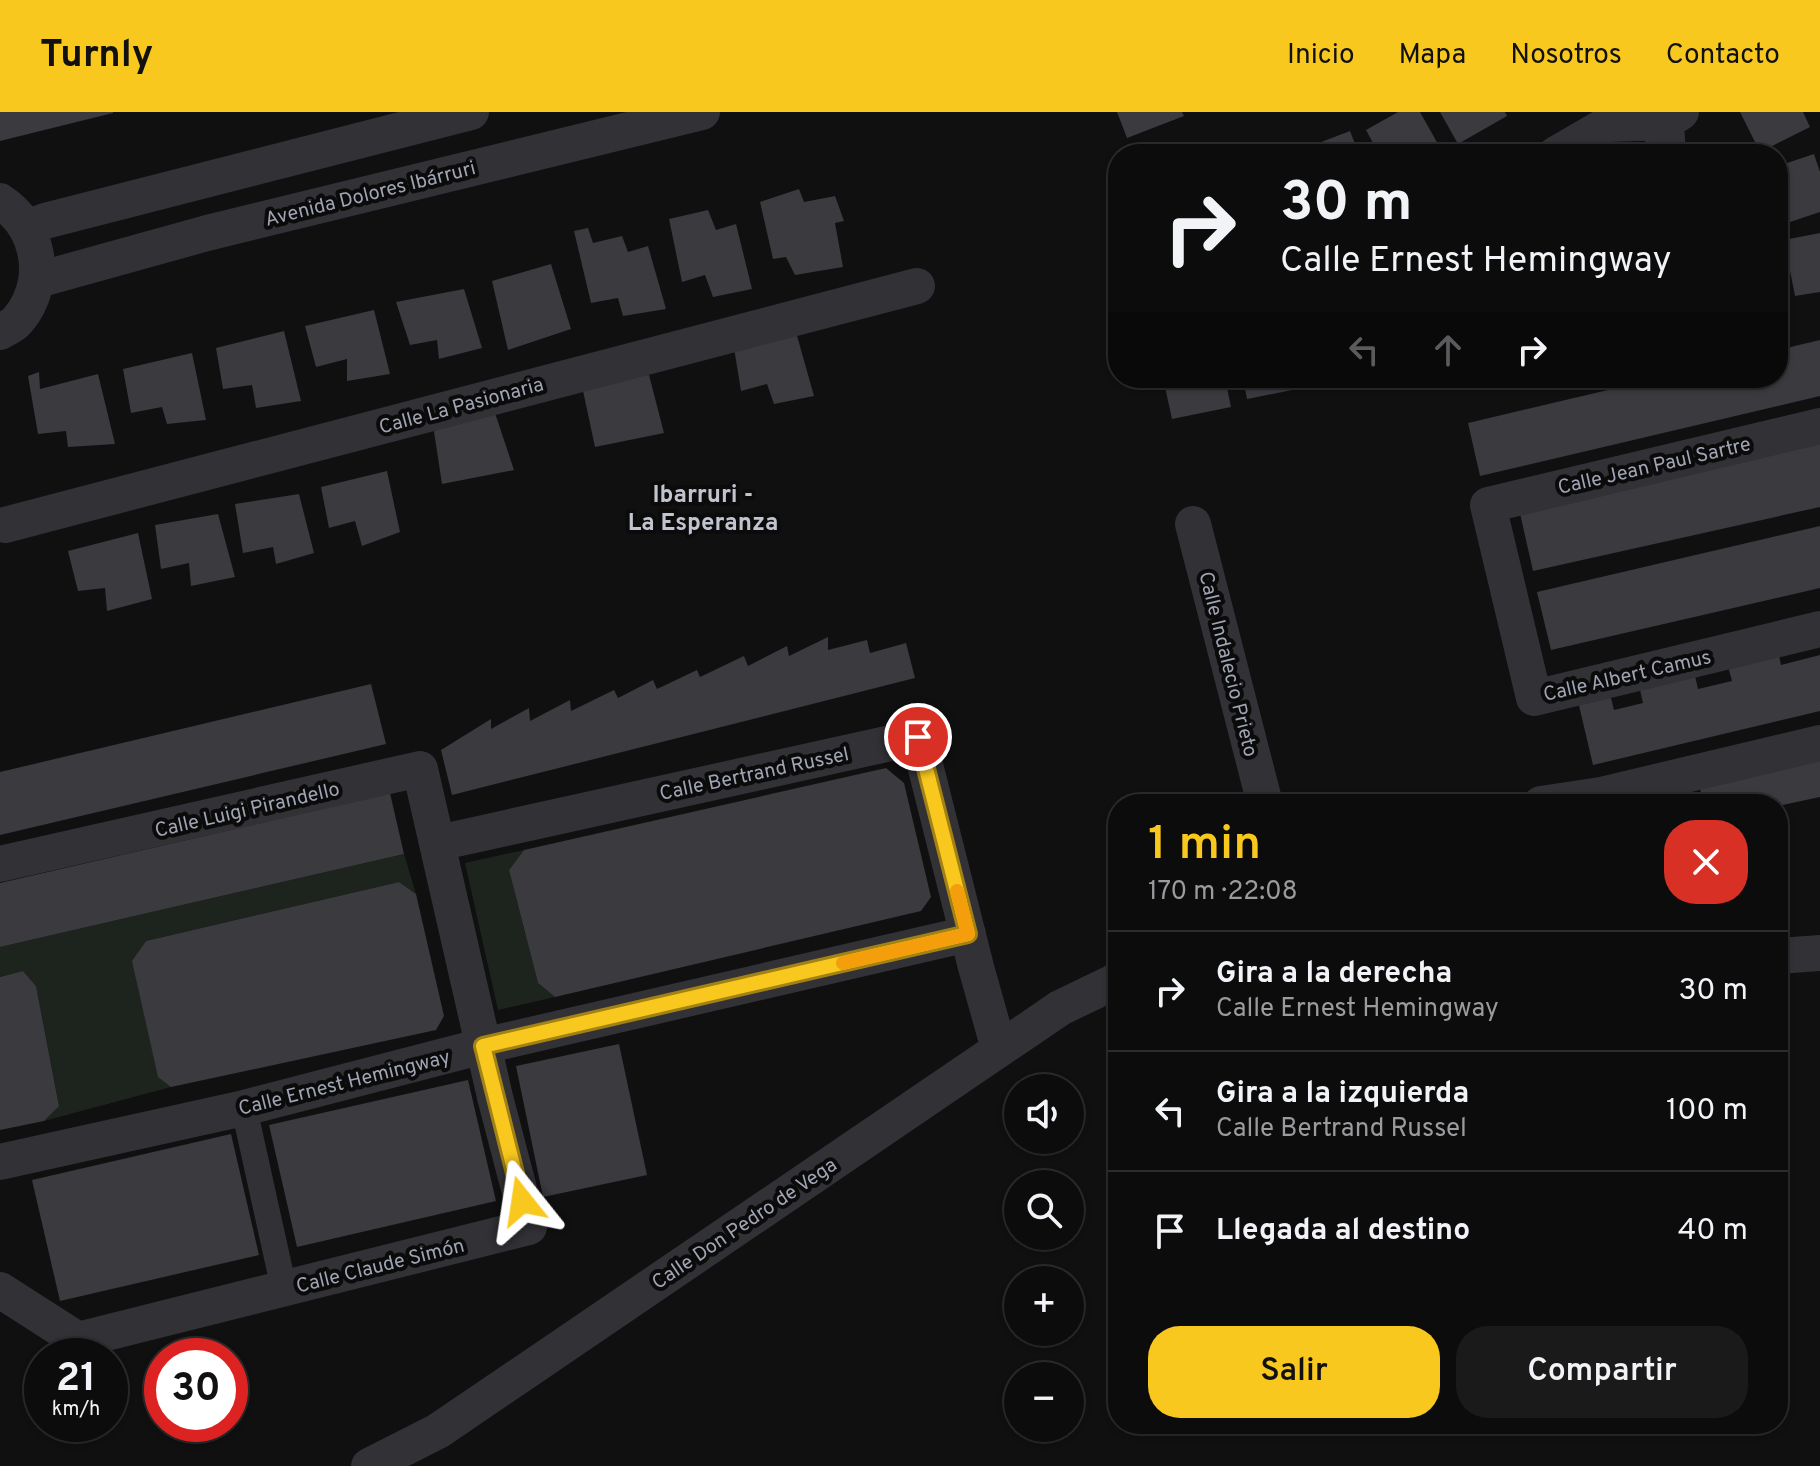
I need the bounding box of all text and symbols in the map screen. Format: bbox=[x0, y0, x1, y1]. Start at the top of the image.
text: Turnly bbox=[40, 32, 153, 81]
text: Inicio bbox=[1287, 38, 1355, 74]
text: Mapa bbox=[1399, 38, 1466, 74]
text: Nosotros bbox=[1510, 38, 1622, 74]
text: Contacto bbox=[1666, 38, 1780, 74]
street label: Avenida Dolores Ibárruri bbox=[262, 156, 478, 234]
text: 30 m bbox=[1280, 170, 1413, 240]
icon: right bbox=[1148, 176, 1252, 280]
text: Calle Ernest Hemingway bbox=[1280, 239, 1672, 285]
icon: left bbox=[1342, 328, 1386, 372]
icon: ahead bbox=[1426, 328, 1470, 372]
icon: right bbox=[1510, 328, 1554, 372]
street label: Calle La Pasionaria bbox=[376, 372, 547, 441]
street label: Calle Jean Paul Sartre bbox=[1555, 432, 1753, 502]
district label: Ibarruri - La Esperanza bbox=[628, 481, 778, 539]
street label: Calle Indalecio Prieto bbox=[1191, 569, 1263, 760]
street label: Calle Albert Camus bbox=[1541, 645, 1714, 709]
pin bbox=[884, 703, 952, 771]
icon: arrive bbox=[896, 715, 940, 759]
street label: Calle Bertrand Russel bbox=[657, 742, 852, 808]
street label: Calle Luigi Pirandello bbox=[152, 777, 342, 845]
text: 1 min bbox=[1148, 816, 1261, 876]
button: close bbox=[1664, 820, 1748, 904]
text: 170 m · 22:08 bbox=[1148, 876, 1298, 909]
text: Gira a la derecha bbox=[1216, 956, 1452, 993]
icon: right bbox=[1148, 969, 1192, 1013]
text: 30 m bbox=[1679, 973, 1748, 1010]
text: Calle Ernest Hemingway bbox=[1216, 993, 1499, 1026]
street label: Calle Ernest Hemingway bbox=[236, 1045, 453, 1123]
map controls bbox=[1004, 1074, 1084, 1442]
button: sound bbox=[1004, 1074, 1084, 1154]
text: Gira a la izquierda bbox=[1216, 1076, 1469, 1113]
icon: left bbox=[1148, 1089, 1192, 1133]
text: 100 m bbox=[1666, 1093, 1748, 1130]
text: Calle Bertrand Russel bbox=[1216, 1113, 1467, 1146]
street label: Calle Don Pedro de Vega bbox=[647, 1153, 843, 1296]
position arrow bbox=[480, 1159, 564, 1243]
button: search bbox=[1004, 1170, 1084, 1250]
icon: arrive bbox=[1148, 1209, 1192, 1253]
text: Llegada al destino bbox=[1216, 1213, 1470, 1250]
text: 40 m bbox=[1678, 1213, 1748, 1250]
street label: Calle Claude Simón bbox=[294, 1233, 467, 1300]
button: + bbox=[1004, 1266, 1084, 1346]
button: Salir bbox=[1148, 1326, 1440, 1418]
button: Compartir bbox=[1456, 1326, 1748, 1418]
speed limit sign: 30 bbox=[144, 1338, 248, 1442]
text: 21 bbox=[56, 1355, 96, 1405]
button: − bbox=[1004, 1362, 1084, 1442]
text: km/h bbox=[52, 1397, 100, 1423]

